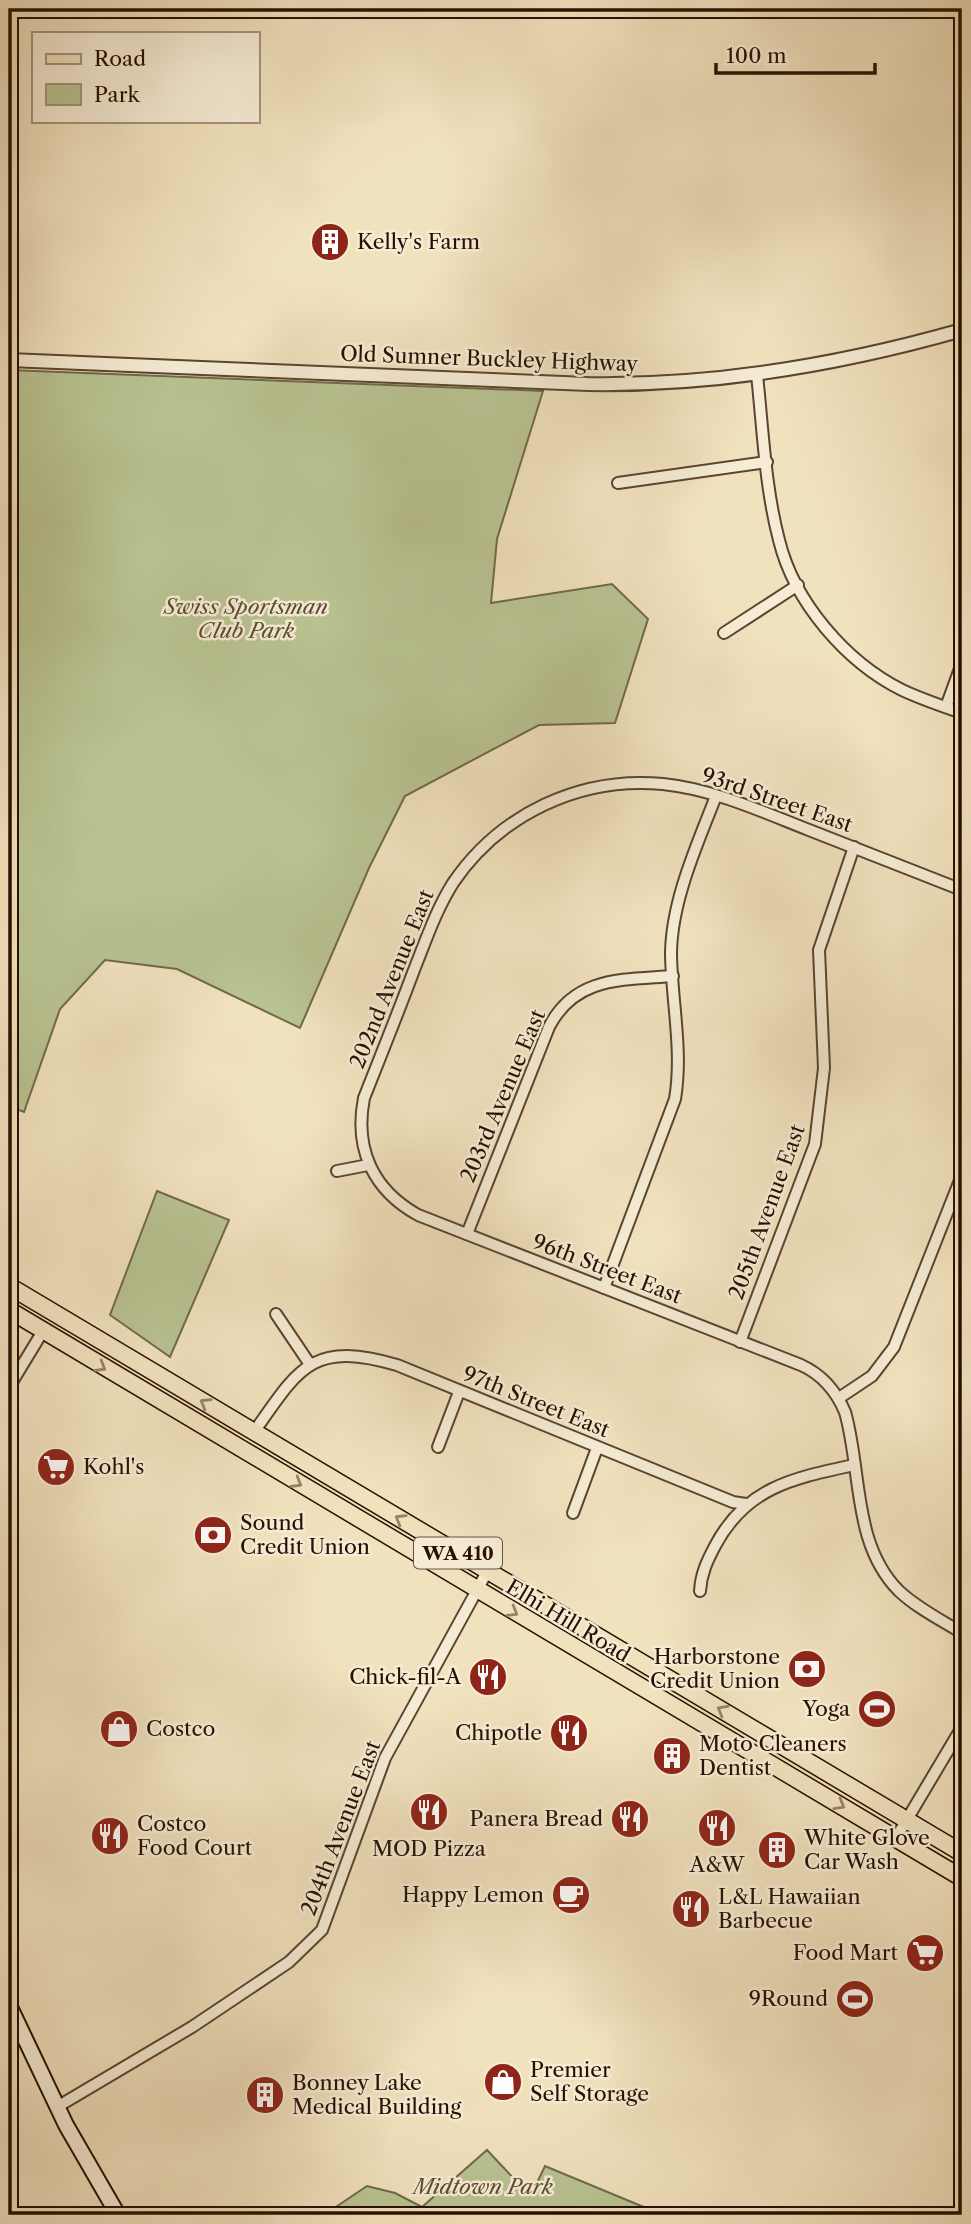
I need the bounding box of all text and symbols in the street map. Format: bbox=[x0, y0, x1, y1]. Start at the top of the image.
legend bbox=[32, 32, 259, 122]
scale bar bbox=[716, 32, 875, 76]
text: 100 m bbox=[726, 43, 787, 68]
text: Road bbox=[94, 46, 146, 71]
text: Park bbox=[94, 82, 140, 107]
building icon: Kelly's Farm bbox=[309, 221, 351, 263]
place label: Kelly's Farm bbox=[357, 229, 480, 254]
street label: Old Sumner Buckley Highway bbox=[340, 341, 639, 376]
park label: Swiss Sportsman Club Park bbox=[162, 594, 328, 643]
street label: 93rd Street East bbox=[698, 762, 856, 837]
street label: 202nd Avenue East bbox=[344, 885, 439, 1072]
street label: 203rd Avenue East bbox=[455, 1005, 550, 1186]
street label: 205th Avenue East bbox=[723, 1120, 810, 1303]
street label: 96th Street East bbox=[529, 1229, 686, 1309]
one-way arrow bbox=[93, 1359, 106, 1372]
street label: 97th Street East bbox=[459, 1361, 614, 1443]
one-way arrow bbox=[199, 1398, 212, 1411]
supermarket icon: Kohl's bbox=[35, 1446, 77, 1488]
place label: Kohl's bbox=[83, 1454, 144, 1479]
one-way arrow bbox=[289, 1475, 302, 1488]
place label: Sound Credit Union bbox=[240, 1510, 370, 1559]
bank icon: Sound Credit Union bbox=[192, 1514, 234, 1556]
one-way arrow bbox=[395, 1514, 408, 1527]
road number: WA 410 bbox=[414, 1538, 502, 1568]
street label: Elhi Hill Road bbox=[502, 1574, 635, 1668]
one-way arrow bbox=[505, 1604, 518, 1617]
place label: Harborstone Credit Union bbox=[650, 1644, 780, 1693]
bank icon: Harborstone Credit Union bbox=[786, 1648, 828, 1690]
restaurant icon: Chick-fil-A bbox=[467, 1656, 509, 1698]
place label: Chick-fil-A bbox=[349, 1664, 461, 1689]
sports icon: Yoga bbox=[856, 1688, 898, 1730]
place label: Yoga bbox=[802, 1696, 851, 1721]
one-way arrow bbox=[717, 1706, 730, 1719]
shop icon: Costco bbox=[98, 1708, 140, 1750]
restaurant icon: Chipotle bbox=[548, 1712, 590, 1754]
place label: Costco bbox=[146, 1716, 215, 1741]
place label: Chipotle bbox=[455, 1720, 542, 1745]
place label: Moto Cleaners Dentist bbox=[699, 1731, 847, 1780]
building icon: Moto Cleaners Dentist bbox=[651, 1735, 693, 1777]
street label: 204th Avenue East bbox=[296, 1736, 386, 1919]
restaurant icon: MOD Pizza bbox=[408, 1791, 450, 1833]
one-way arrow bbox=[833, 1797, 845, 1810]
restaurant icon: Panera Bread bbox=[609, 1798, 651, 1840]
place label: Panera Bread bbox=[469, 1806, 603, 1831]
restaurant icon: A&W bbox=[696, 1807, 738, 1849]
place label: Costco Food Court bbox=[137, 1811, 253, 1860]
restaurant icon: Costco Food Court bbox=[89, 1815, 131, 1857]
place label: White Glove Car Wash bbox=[803, 1825, 930, 1874]
building icon: White Glove Car Wash bbox=[756, 1829, 798, 1871]
place label: MOD Pizza bbox=[372, 1836, 487, 1861]
place label: A&W bbox=[688, 1852, 746, 1877]
cafe icon: Happy Lemon bbox=[550, 1874, 592, 1916]
place label: Happy Lemon bbox=[402, 1882, 544, 1907]
place label: L&L Hawaiian Barbecue bbox=[718, 1884, 861, 1933]
restaurant icon: L&L Hawaiian Barbecue bbox=[670, 1888, 712, 1930]
supermarket icon: Food Mart bbox=[904, 1932, 946, 1974]
place label: Food Mart bbox=[793, 1940, 899, 1965]
sports icon: 9Round bbox=[834, 1978, 876, 2020]
place label: 9Round bbox=[749, 1986, 828, 2011]
place label: Premier Self Storage bbox=[530, 2057, 649, 2106]
shop icon: Premier Self Storage bbox=[482, 2061, 524, 2103]
place label: Bonney Lake Medical Building bbox=[292, 2070, 462, 2119]
building icon: Bonney Lake Medical Building bbox=[244, 2074, 286, 2116]
park label: Midtown Park bbox=[410, 2174, 553, 2199]

